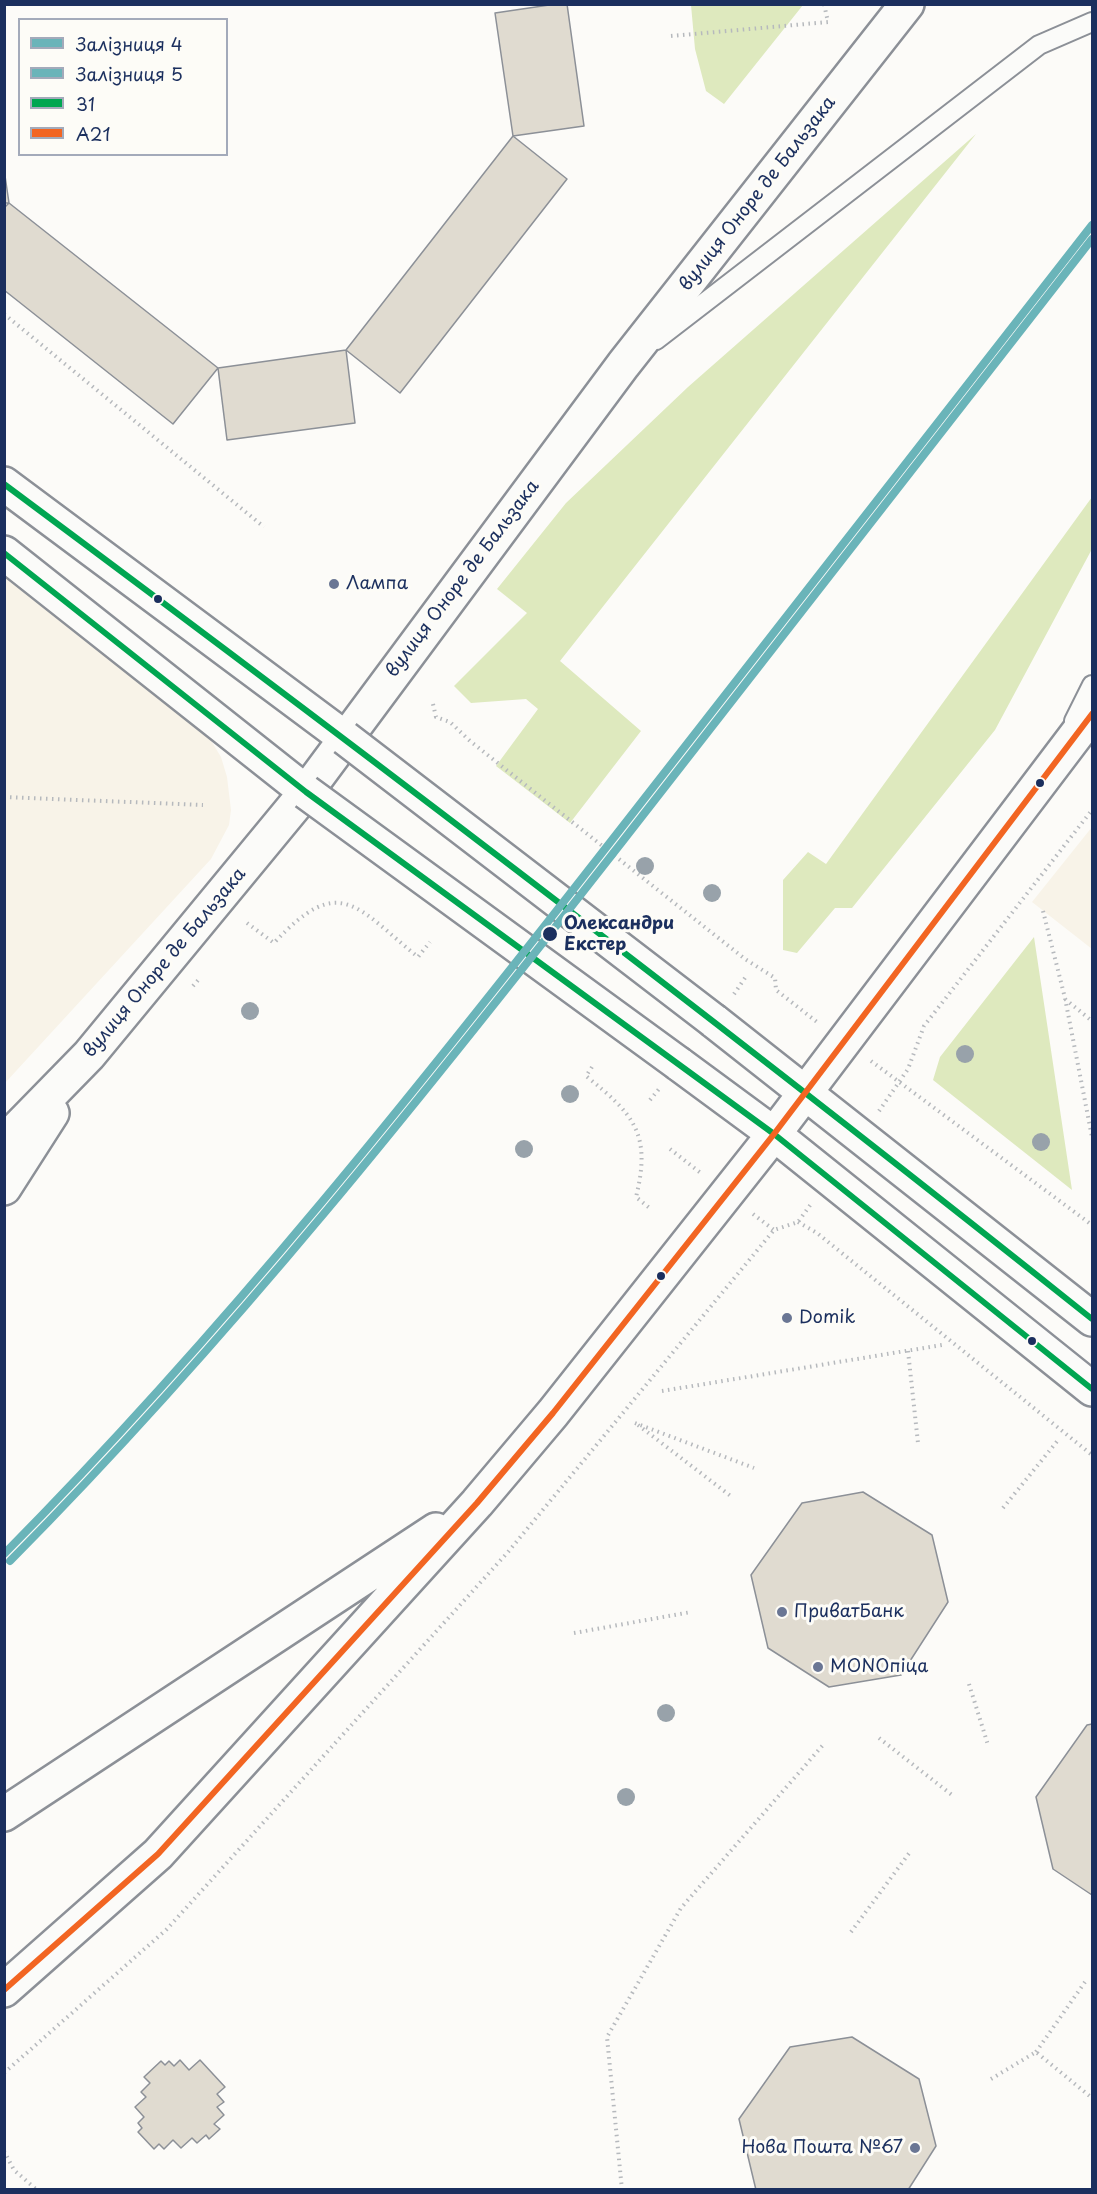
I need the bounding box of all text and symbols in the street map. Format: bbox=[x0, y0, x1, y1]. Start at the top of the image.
legend bbox=[18, 18, 228, 156]
text: Залізниця 4 bbox=[76, 30, 183, 57]
text: Залізниця 5 bbox=[76, 60, 183, 87]
text: 31 bbox=[76, 90, 95, 117]
street label: вулиця Оноре де Бальзака bbox=[675, 92, 841, 296]
text: А21 bbox=[76, 120, 111, 147]
street label: вулиця Оноре де Бальзака bbox=[382, 476, 544, 682]
place label: Лампа bbox=[346, 573, 408, 595]
marker: Лампа bbox=[327, 577, 341, 591]
unlabelled marker bbox=[152, 593, 164, 605]
unlabelled marker bbox=[1034, 777, 1046, 789]
street label: вулиця Оноре де Бальзака bbox=[79, 864, 251, 1062]
place label: Олександри Екстер bbox=[564, 913, 674, 956]
marker: Олександри Екстер bbox=[541, 925, 559, 943]
unlabelled marker bbox=[655, 1270, 667, 1282]
place label: Domik bbox=[799, 1307, 855, 1329]
marker: Domik bbox=[780, 1311, 794, 1325]
unlabelled marker bbox=[1026, 1335, 1038, 1347]
place label: ПриватБанк bbox=[794, 1601, 904, 1623]
marker: ПриватБанк bbox=[775, 1605, 789, 1619]
place label: MONOпіца bbox=[830, 1656, 928, 1678]
marker: MONOпіца bbox=[811, 1660, 825, 1674]
place label: Нова Пошта №67 bbox=[741, 2137, 903, 2159]
marker: Нова Пошта №67 bbox=[908, 2141, 922, 2155]

